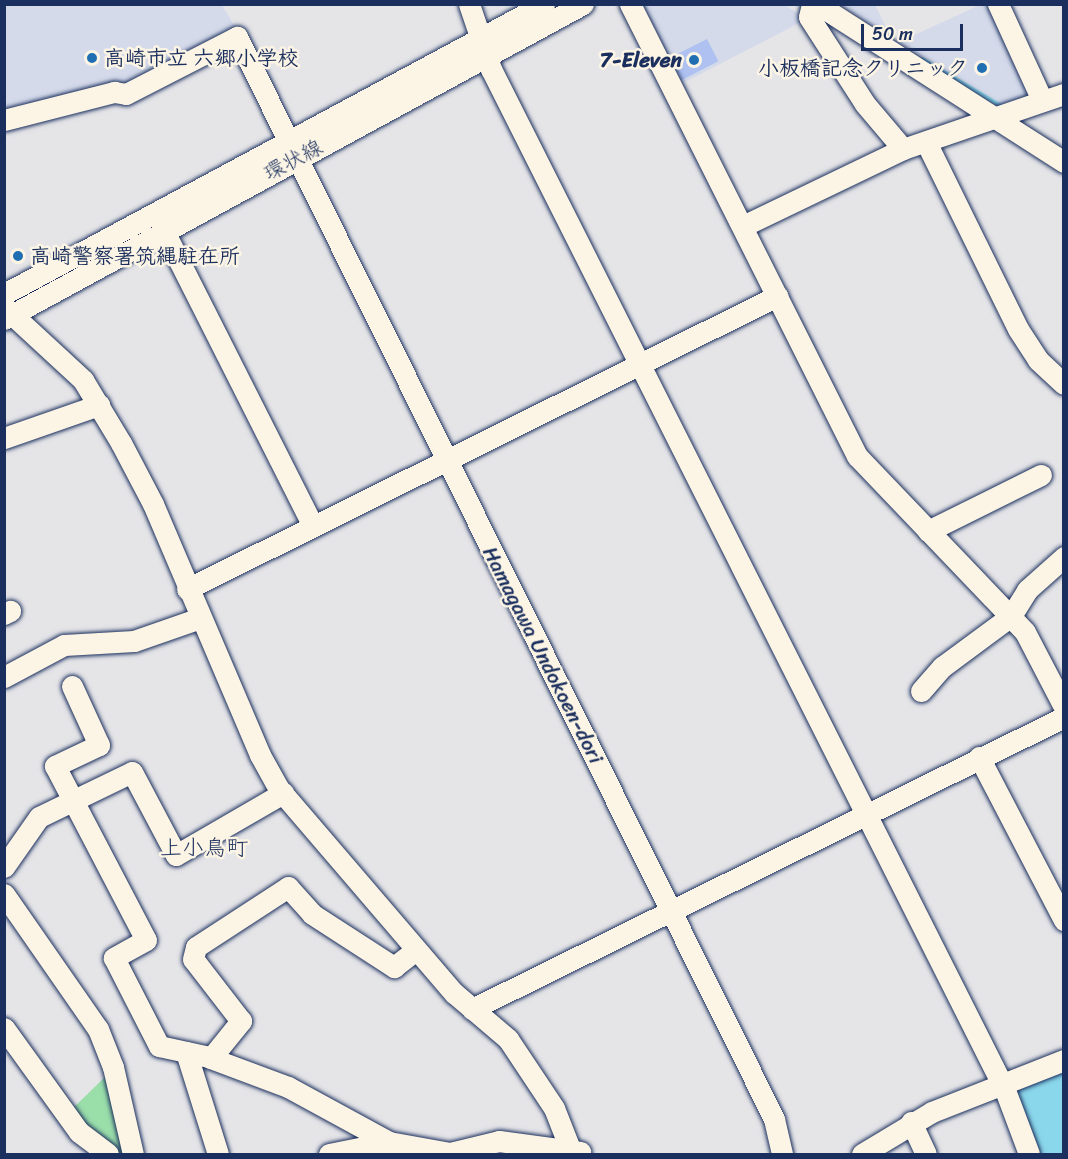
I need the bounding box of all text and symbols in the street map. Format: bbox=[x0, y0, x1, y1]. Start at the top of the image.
scale bar bbox=[864, 12, 966, 50]
text: 50 m bbox=[872, 18, 913, 50]
place label: 高崎市立 六郷小学校 bbox=[104, 45, 298, 71]
place label: 7-Eleven bbox=[600, 47, 682, 73]
marker: 高崎市立 六郷小学校 bbox=[85, 51, 99, 65]
marker: 7-Eleven bbox=[687, 53, 701, 67]
place label: 小板橋記念クリニック bbox=[758, 55, 968, 81]
marker: 小板橋記念クリニック bbox=[973, 59, 991, 77]
street label: 環状線 bbox=[259, 134, 327, 186]
place label: 高崎警察署筑縄駐在所 bbox=[30, 243, 240, 269]
marker: 高崎警察署筑縄駐在所 bbox=[11, 249, 25, 263]
street label: Hamagawa Undokoen-dori bbox=[477, 542, 609, 768]
district label: 上小鳥町 bbox=[160, 835, 248, 861]

